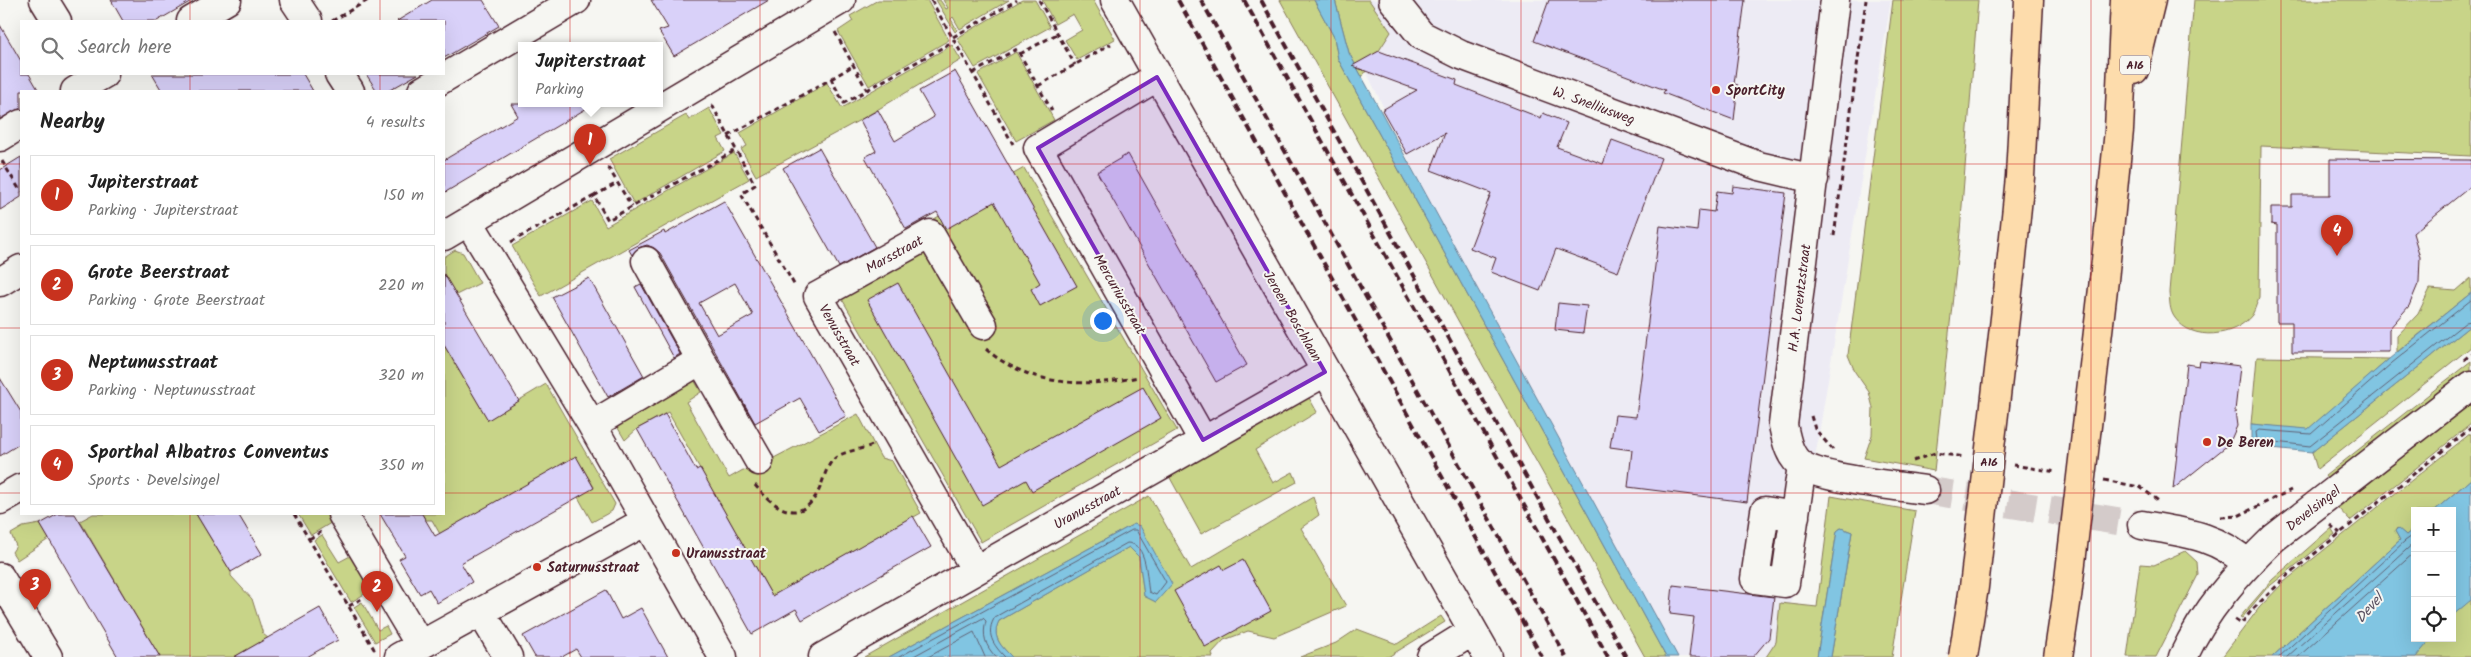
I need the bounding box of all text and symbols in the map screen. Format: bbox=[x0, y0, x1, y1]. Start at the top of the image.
search box bbox=[20, 20, 445, 75]
text: Search here bbox=[78, 33, 172, 63]
icon: search bbox=[38, 34, 66, 62]
popup bbox=[518, 42, 663, 107]
text: Jupiterstraat bbox=[535, 47, 646, 77]
road number: A16 bbox=[2120, 56, 2150, 74]
text: Parking bbox=[535, 77, 584, 102]
place label: SportCity bbox=[1726, 80, 1786, 102]
street label: W. Snelliusweg bbox=[1549, 81, 1638, 131]
marker: SportCity bbox=[1710, 84, 1722, 96]
text: Nearby bbox=[40, 106, 105, 139]
text: 4 results bbox=[366, 110, 425, 135]
pin: 1 bbox=[574, 124, 606, 165]
text: Jupiterstraat bbox=[88, 168, 199, 198]
text: 1 bbox=[55, 183, 59, 208]
text: 150 m bbox=[383, 183, 424, 208]
text: Parking · Jupiterstraat bbox=[88, 198, 238, 223]
pin: 4 bbox=[2321, 215, 2353, 256]
street label: Marsstraat bbox=[862, 230, 928, 280]
street label: H.A. Lorentzstraat bbox=[1782, 242, 1818, 353]
street label: Mercuriusstraat bbox=[1087, 250, 1151, 340]
text: Grote Beerstraat bbox=[88, 258, 230, 288]
street label: Jeroen Boschlaan bbox=[1257, 267, 1327, 366]
text: 2 bbox=[52, 273, 62, 298]
text: 220 m bbox=[378, 273, 424, 298]
text: Parking · Grote Beerstraat bbox=[88, 288, 265, 313]
street label: Venusstraat bbox=[812, 300, 866, 371]
your location bbox=[1090, 308, 1116, 334]
text: Neptunusstraat bbox=[88, 348, 218, 378]
text: 3 bbox=[53, 363, 61, 388]
text: 320 m bbox=[378, 363, 424, 388]
text: Parking · Neptunusstraat bbox=[88, 378, 256, 403]
place label: De Beren bbox=[2217, 432, 2274, 454]
marker: De Beren bbox=[2201, 436, 2213, 448]
text: Sporthal Albatros Conventus bbox=[88, 438, 329, 468]
road number: A16 bbox=[1974, 452, 2004, 472]
text: 4 bbox=[53, 453, 61, 478]
text: 350 m bbox=[379, 453, 424, 478]
text: Sports · Develsingel bbox=[88, 468, 220, 493]
street label: Uranusstraat bbox=[1050, 480, 1126, 536]
street label: Develsingel bbox=[2282, 480, 2346, 537]
map controls bbox=[2411, 507, 2456, 642]
button: + bbox=[2411, 507, 2456, 552]
place label: Uranusstraat bbox=[686, 543, 767, 565]
marker: Uranusstraat bbox=[670, 547, 682, 559]
button: − bbox=[2411, 552, 2456, 597]
place label: Saturnusstraat bbox=[547, 557, 640, 579]
marker: Saturnusstraat bbox=[531, 561, 543, 573]
pin: 3 bbox=[19, 569, 51, 610]
pin: 2 bbox=[361, 571, 393, 612]
water label: Devel bbox=[2350, 586, 2392, 629]
button: locate bbox=[2411, 597, 2456, 642]

